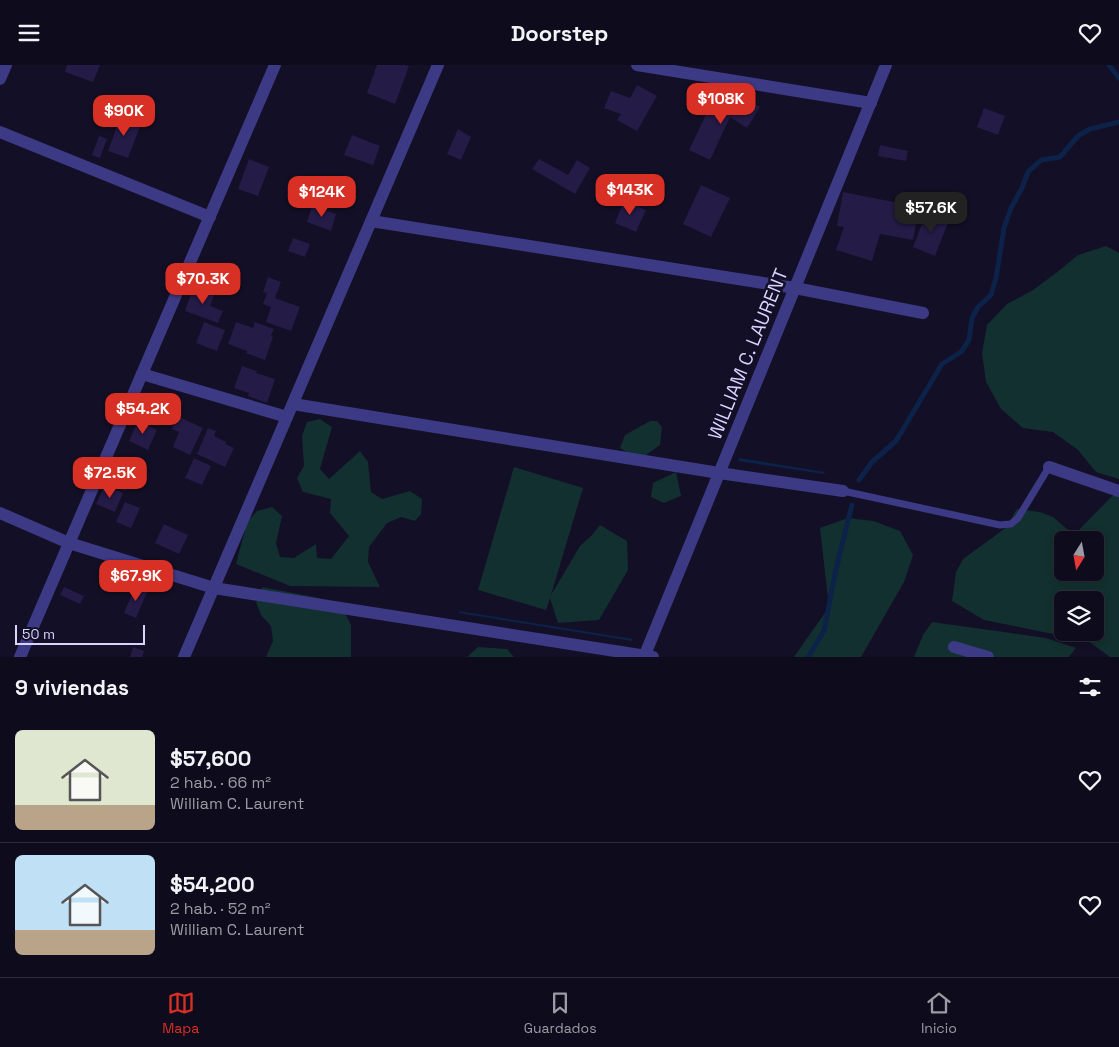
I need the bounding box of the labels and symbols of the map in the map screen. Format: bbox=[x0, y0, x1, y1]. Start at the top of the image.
pin: $108K bbox=[686, 83, 756, 125]
pin: $90K bbox=[94, 95, 154, 137]
pin: $143K bbox=[595, 173, 665, 216]
pin: $124K bbox=[287, 175, 357, 218]
pin: $57.6K bbox=[890, 191, 972, 234]
pin: $70.3K bbox=[162, 263, 244, 305]
street label: WILLIAM C. LAURENT bbox=[702, 265, 794, 443]
pin: $54.2K bbox=[102, 393, 184, 435]
pin: $72.5K bbox=[69, 457, 151, 499]
north arrow bbox=[1054, 531, 1104, 581]
pin: $67.9K bbox=[95, 559, 177, 602]
scale bar bbox=[15, 622, 145, 645]

